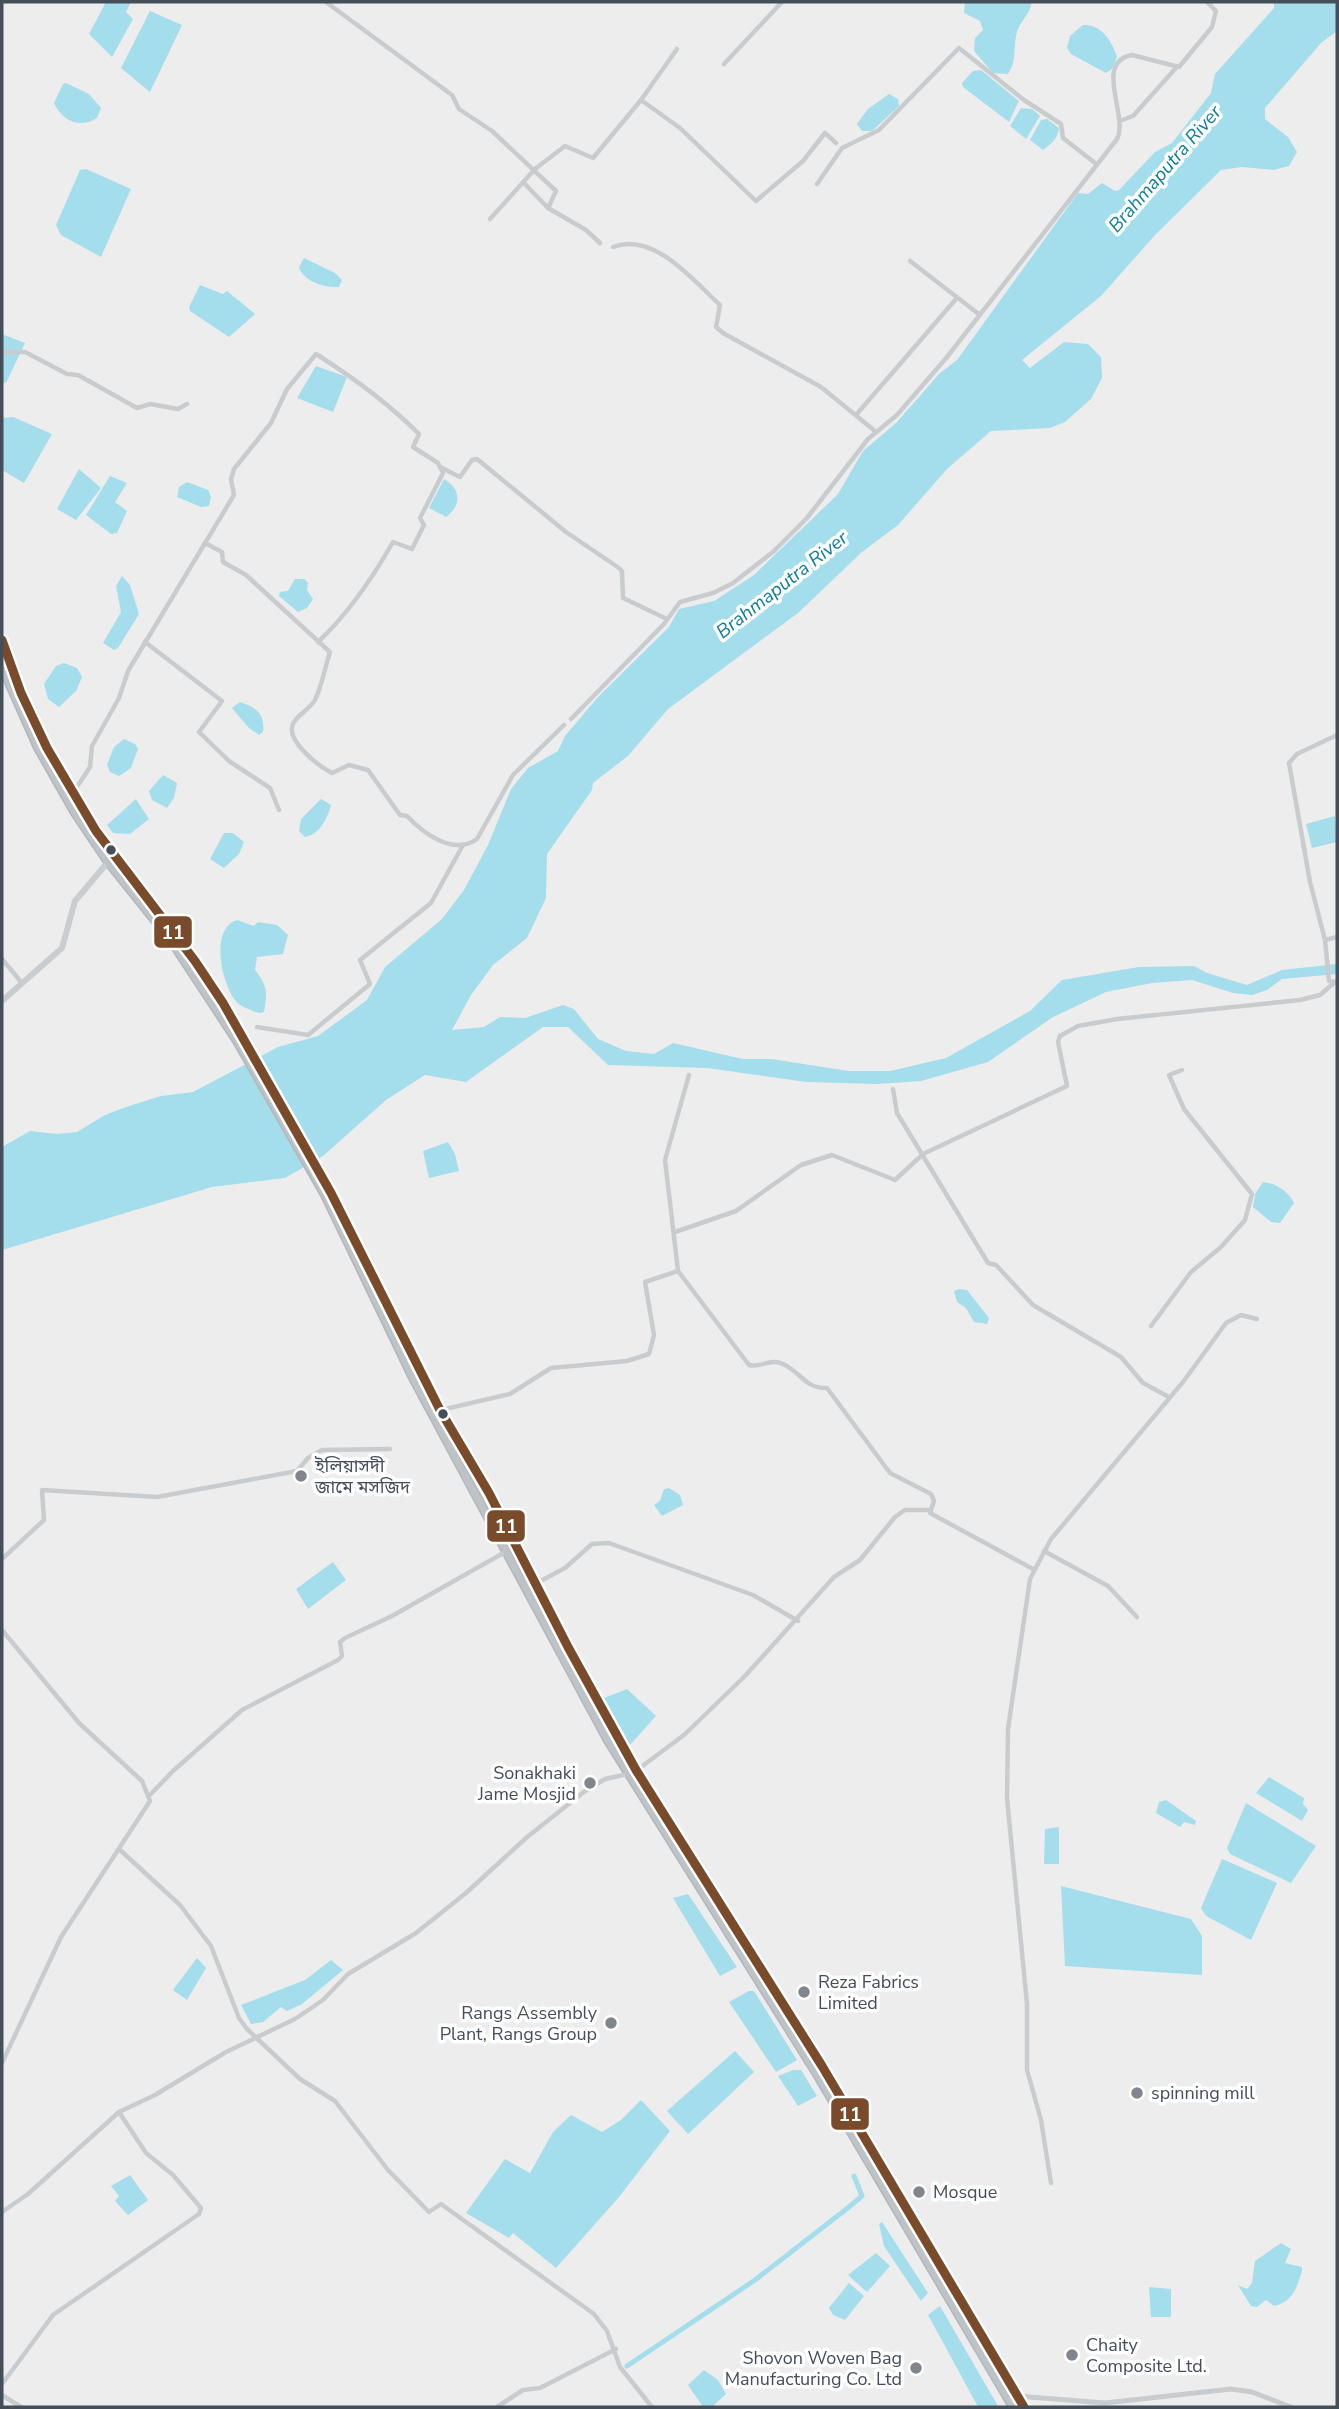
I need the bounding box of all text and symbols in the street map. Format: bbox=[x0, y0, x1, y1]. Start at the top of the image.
water label: Brahmaputra River bbox=[1103, 99, 1228, 238]
water label: Brahmaputra River bbox=[711, 525, 854, 645]
unlabelled marker bbox=[104, 843, 118, 857]
line badge: 11 bbox=[153, 915, 193, 949]
text: 11 bbox=[162, 920, 184, 946]
unlabelled marker bbox=[436, 1407, 450, 1421]
place label: ইলিয়াসদী জামে মসজিদ bbox=[314, 1454, 411, 1499]
marker: ইলিয়াসদী জামে মসজিদ bbox=[293, 1468, 309, 1484]
line badge: 11 bbox=[486, 1509, 526, 1543]
text: 11 bbox=[495, 1514, 517, 1540]
place label: Sonakhaki Jame Mosjid bbox=[477, 1761, 576, 1806]
marker: Sonakhaki Jame Mosjid bbox=[582, 1775, 598, 1791]
place label: Reza Fabrics Limited bbox=[818, 1970, 919, 2015]
marker: Reza Fabrics Limited bbox=[796, 1984, 812, 2000]
place label: Rangs Assembly Plant, Rangs Group bbox=[440, 2001, 598, 2046]
marker: Rangs Assembly Plant, Rangs Group bbox=[603, 2015, 619, 2031]
place label: spinning mill bbox=[1151, 2081, 1255, 2105]
marker: spinning mill bbox=[1129, 2085, 1145, 2101]
line badge: 11 bbox=[830, 2097, 870, 2131]
text: 11 bbox=[839, 2102, 861, 2128]
place label: Mosque bbox=[933, 2180, 997, 2204]
marker: Mosque bbox=[911, 2184, 927, 2200]
place label: Chaity Composite Ltd. bbox=[1086, 2333, 1207, 2378]
place label: Shovon Woven Bag Manufacturing Co. Ltd bbox=[725, 2346, 902, 2391]
marker: Chaity Composite Ltd. bbox=[1064, 2347, 1080, 2363]
marker: Shovon Woven Bag Manufacturing Co. Ltd bbox=[908, 2360, 924, 2376]

